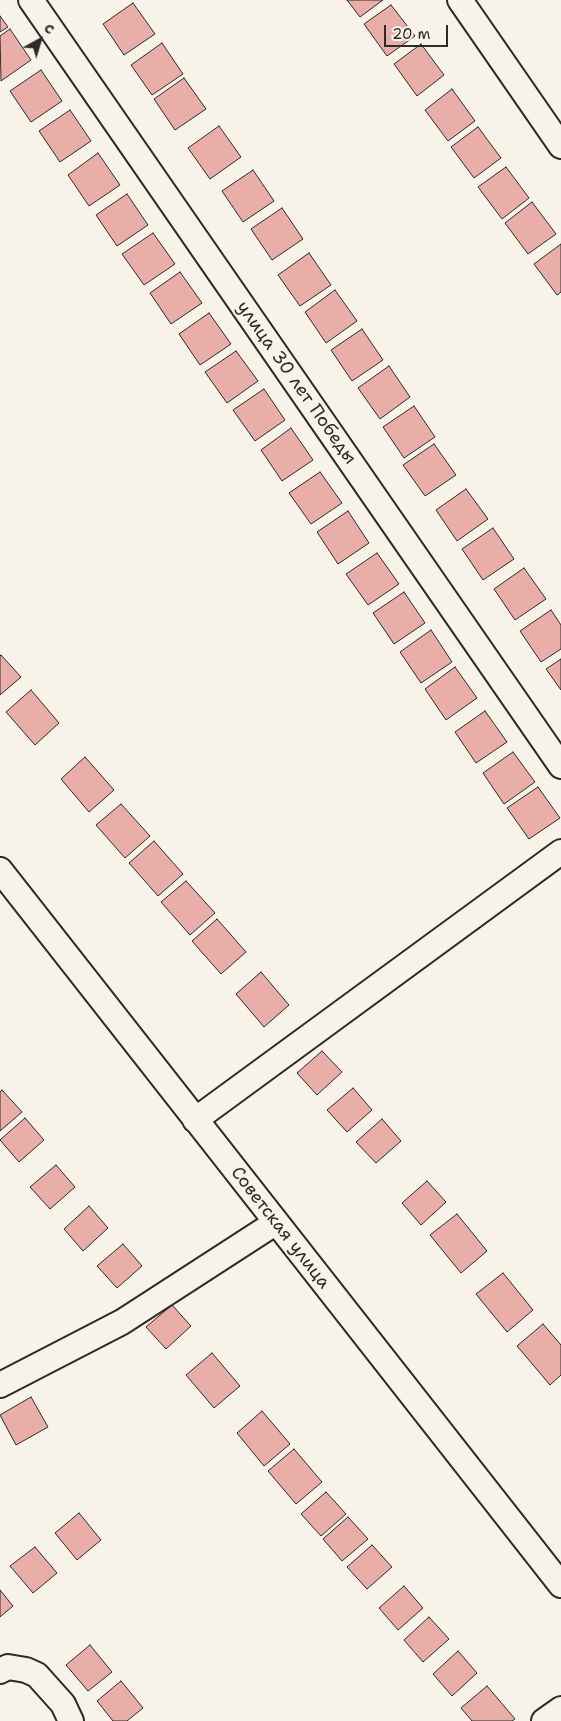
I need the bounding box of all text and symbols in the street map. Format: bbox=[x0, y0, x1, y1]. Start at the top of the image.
north arrow bbox=[15, 15, 65, 65]
scale bar bbox=[386, 15, 450, 47]
text: С bbox=[40, 19, 58, 38]
text: 20 m bbox=[392, 24, 431, 44]
street label: улица 30 лет Победы bbox=[232, 297, 360, 469]
street label: Советская улица bbox=[226, 1163, 334, 1293]

